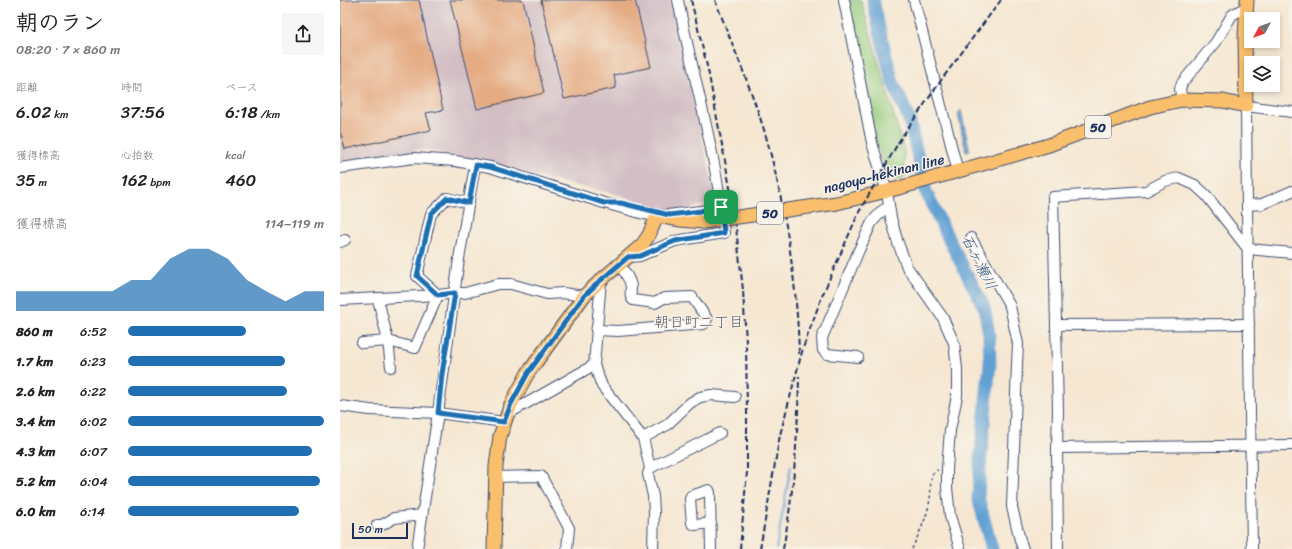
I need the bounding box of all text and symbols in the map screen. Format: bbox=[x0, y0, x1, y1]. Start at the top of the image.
text: 朝のラン bbox=[16, 3, 104, 42]
north arrow bbox=[1244, 12, 1280, 48]
map controls bbox=[1244, 12, 1280, 92]
button: share bbox=[282, 13, 324, 55]
text: 08:20 · 7 × 860 m bbox=[16, 38, 120, 61]
button: layers bbox=[1244, 56, 1280, 92]
text: 距離 bbox=[16, 78, 38, 97]
text: 時間 bbox=[121, 78, 143, 97]
text: ペース bbox=[225, 78, 258, 97]
text: 6.02 bbox=[16, 97, 51, 127]
text: 37:56 bbox=[121, 97, 165, 127]
text: 6:18 bbox=[225, 97, 258, 127]
text: km bbox=[51, 105, 69, 124]
text: /km bbox=[258, 105, 280, 124]
road number: 50 bbox=[1085, 116, 1111, 138]
text: 獲得標高 bbox=[16, 146, 60, 165]
text: 心拍数 bbox=[121, 146, 154, 165]
text: kcal bbox=[225, 146, 245, 165]
street label: nagoya-hekinan line bbox=[821, 147, 947, 201]
text: 35 bbox=[16, 165, 36, 195]
text: 162 bbox=[121, 165, 147, 195]
text: 460 bbox=[225, 165, 256, 195]
text: m bbox=[36, 173, 47, 192]
text: bpm bbox=[147, 173, 171, 192]
pin bbox=[704, 190, 738, 224]
icon: arrive bbox=[710, 196, 732, 218]
road number: 50 bbox=[757, 202, 783, 224]
text: 獲得標高 bbox=[16, 212, 68, 235]
text: 114–119 m bbox=[265, 212, 324, 235]
water label: 石ヶ瀬川 bbox=[954, 229, 1004, 295]
district label: 朝日町二丁目 bbox=[654, 309, 744, 335]
text: 860 m bbox=[16, 320, 53, 343]
text: 6:52 bbox=[80, 320, 107, 343]
text: 1.7 km bbox=[16, 350, 53, 373]
text: 6:23 bbox=[80, 350, 106, 373]
text: 2.6 km bbox=[16, 380, 55, 403]
text: 6:22 bbox=[80, 380, 106, 403]
text: 3.4 km bbox=[16, 410, 55, 433]
text: 6:02 bbox=[80, 410, 107, 433]
text: 4.3 km bbox=[16, 440, 55, 463]
text: 6:07 bbox=[80, 440, 107, 463]
text: 5.2 km bbox=[16, 470, 56, 493]
text: 6:04 bbox=[80, 470, 108, 493]
text: 6.0 km bbox=[16, 500, 56, 523]
text: 6:14 bbox=[80, 500, 105, 523]
text: 50 m bbox=[358, 520, 383, 539]
scale bar bbox=[352, 521, 408, 540]

